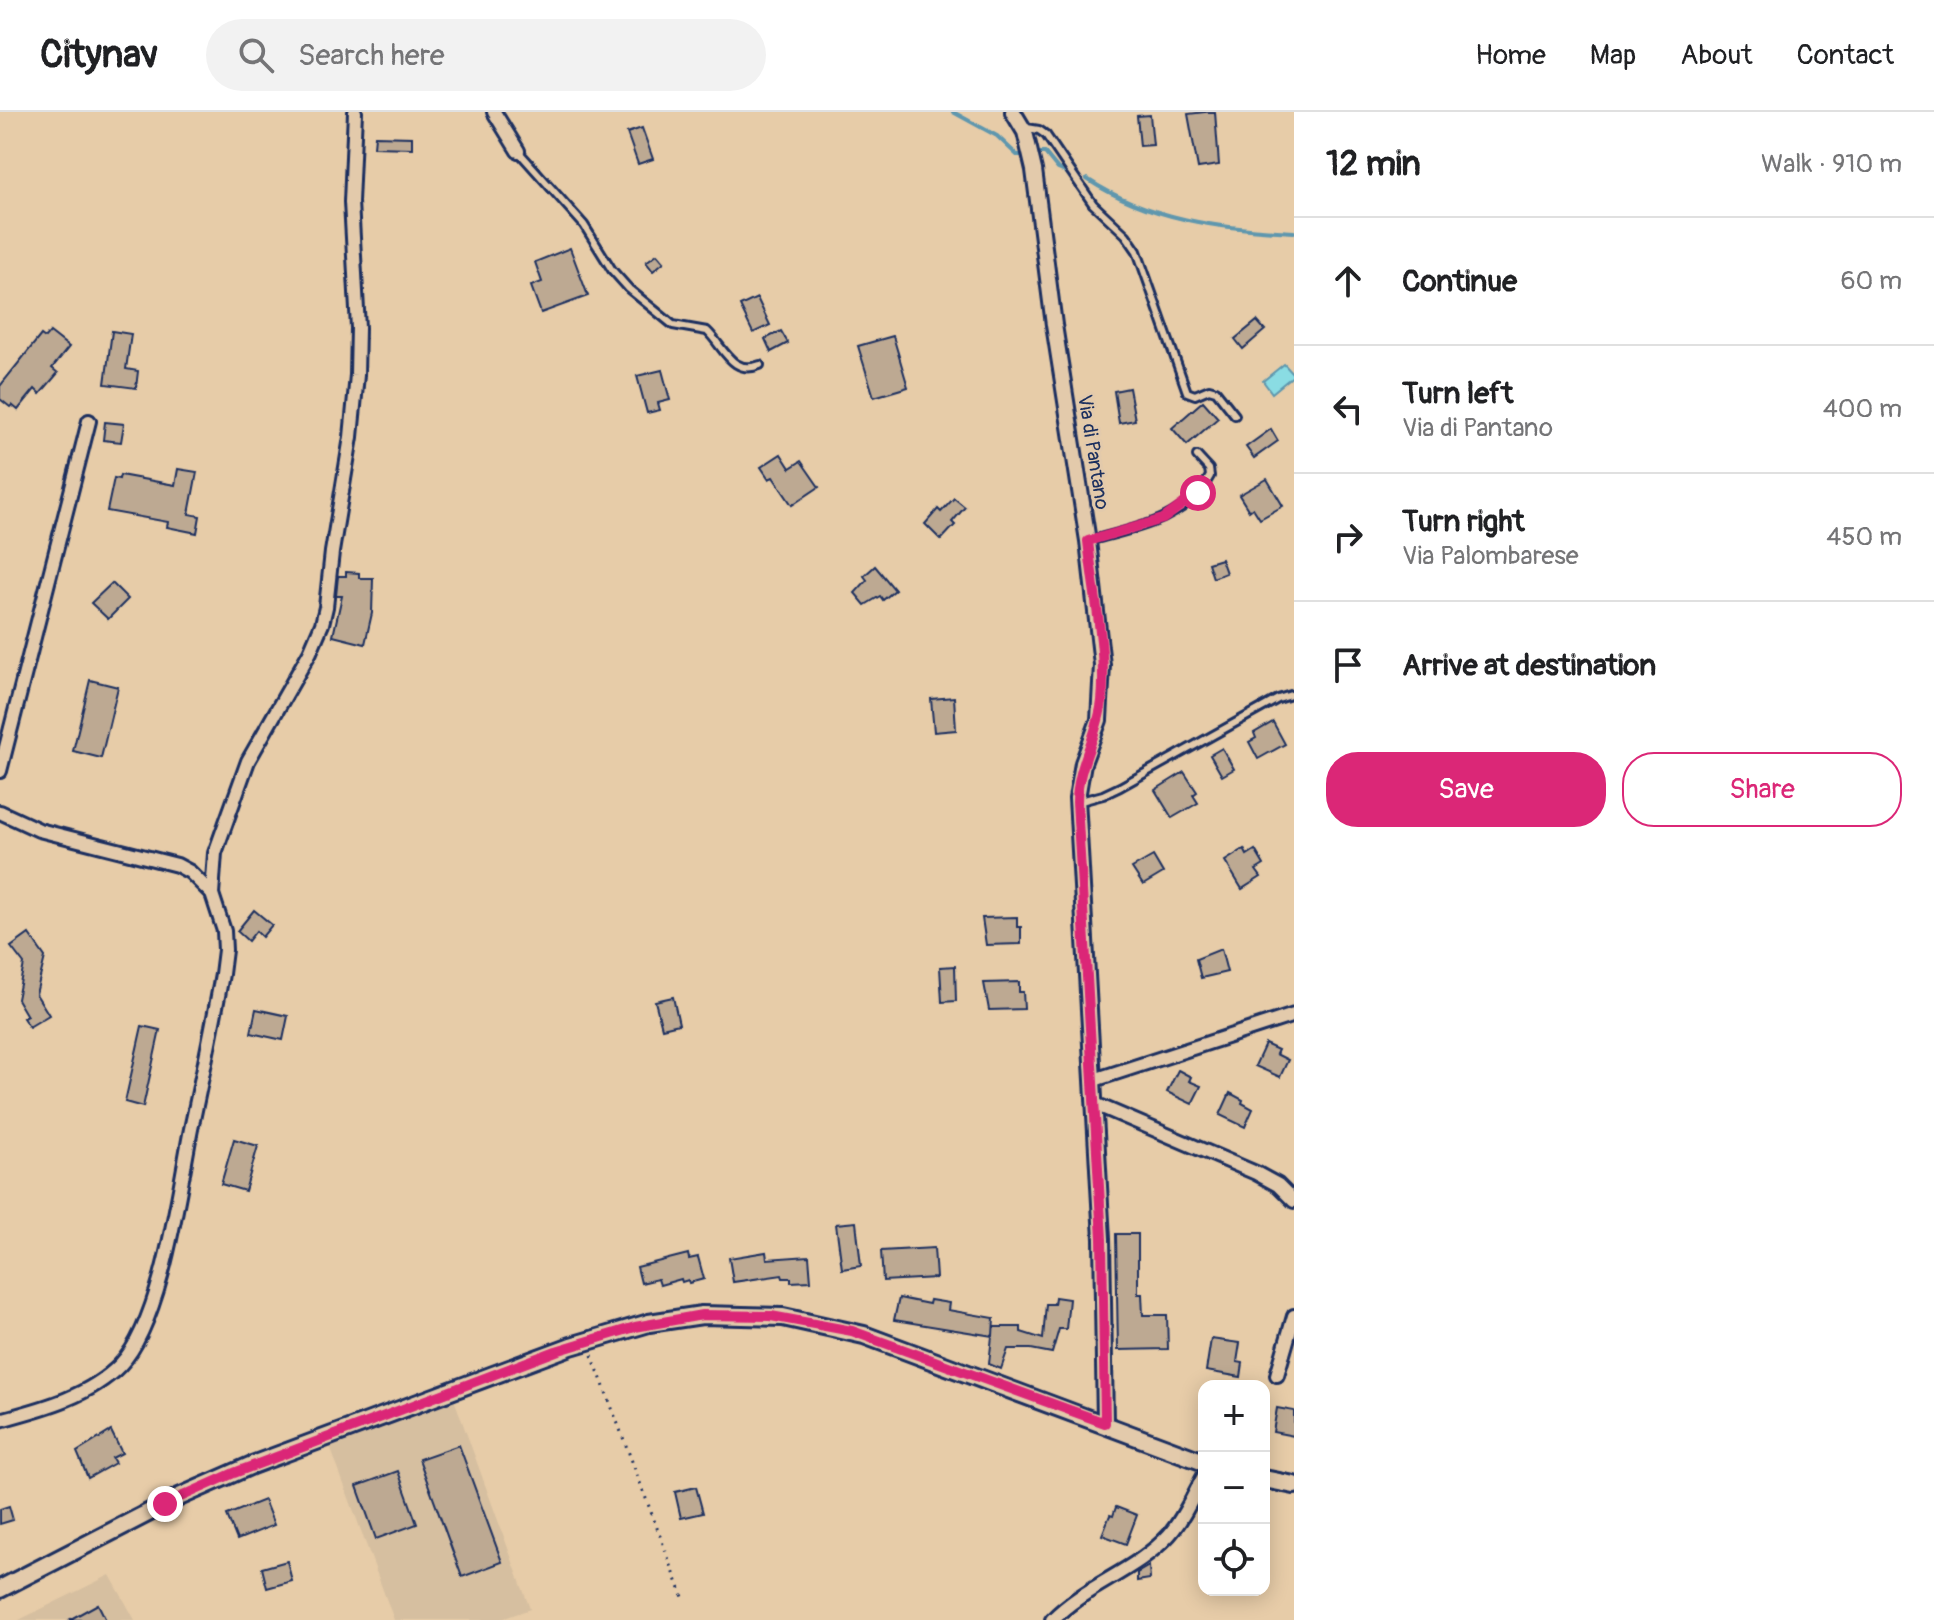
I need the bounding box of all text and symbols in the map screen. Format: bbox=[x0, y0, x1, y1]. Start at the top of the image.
search box bbox=[206, 19, 766, 91]
text: Citynav bbox=[40, 31, 158, 79]
icon: search bbox=[234, 33, 278, 77]
text: Search here bbox=[298, 37, 445, 74]
text: Home bbox=[1475, 38, 1546, 73]
text: Map bbox=[1590, 38, 1636, 73]
text: About bbox=[1680, 38, 1753, 73]
text: Contact bbox=[1797, 38, 1894, 73]
text: 12 min bbox=[1326, 143, 1421, 186]
text: Walk · 910 m bbox=[1761, 148, 1902, 180]
icon: ahead bbox=[1326, 259, 1370, 303]
text: Continue bbox=[1402, 263, 1517, 300]
text: 60 m bbox=[1840, 265, 1902, 297]
text: Turn left bbox=[1402, 375, 1513, 412]
icon: left bbox=[1326, 387, 1370, 431]
street label: Via di Pantano bbox=[1072, 393, 1115, 512]
text: 400 m bbox=[1823, 393, 1902, 425]
text: Via di Pantano bbox=[1402, 412, 1553, 444]
route start bbox=[1180, 475, 1216, 511]
text: Turn right bbox=[1402, 503, 1525, 540]
icon: right bbox=[1326, 515, 1370, 559]
text: 450 m bbox=[1826, 521, 1902, 553]
text: Via Palombarese bbox=[1402, 540, 1579, 572]
icon: arrive bbox=[1326, 643, 1370, 687]
text: Arrive at destination bbox=[1402, 647, 1656, 684]
button: Save bbox=[1326, 752, 1606, 827]
button: Share bbox=[1622, 752, 1902, 827]
map controls bbox=[1198, 1380, 1270, 1596]
button: + bbox=[1198, 1380, 1270, 1452]
button: − bbox=[1198, 1452, 1270, 1524]
route end bbox=[147, 1486, 183, 1522]
button: locate bbox=[1198, 1524, 1270, 1596]

